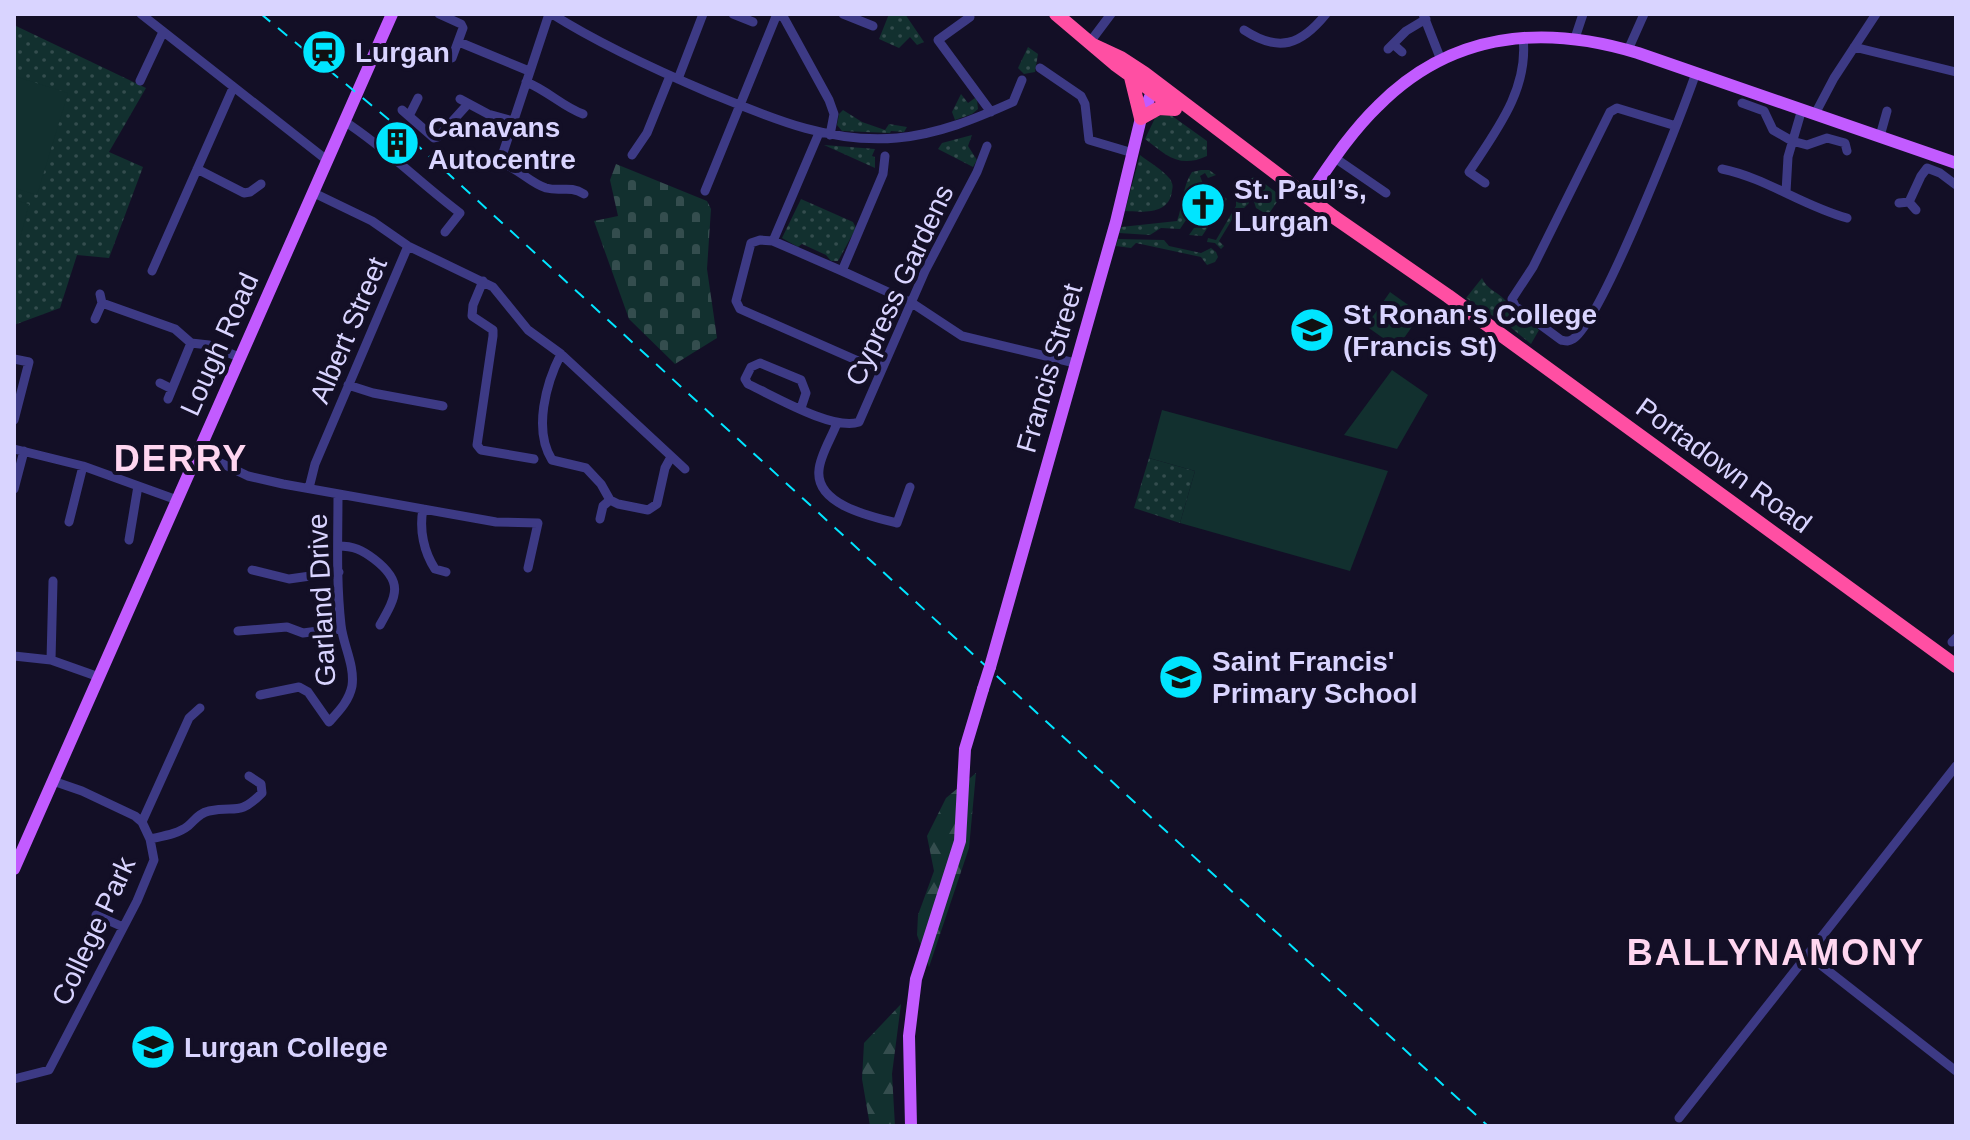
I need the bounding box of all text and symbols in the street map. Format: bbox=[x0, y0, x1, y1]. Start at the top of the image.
station icon: Lurgan bbox=[300, 28, 348, 76]
place label: Lurgan bbox=[355, 37, 450, 68]
place label: Canavans Autocentre bbox=[428, 112, 576, 175]
building icon: Canavans Autocentre bbox=[373, 119, 421, 167]
place label: St. Paul’s, Lurgan bbox=[1234, 174, 1367, 237]
street label: Cypress Gardens bbox=[839, 180, 960, 390]
church icon: St. Paul’s, Lurgan bbox=[1179, 181, 1227, 229]
street label: Albert Street bbox=[304, 252, 393, 408]
street label: Lough Road bbox=[174, 268, 265, 420]
street label: Francis Street bbox=[1011, 280, 1088, 456]
place label: St Ronan's College (Francis St) bbox=[1343, 299, 1597, 362]
school or university icon: St Ronan's College (Francis St) bbox=[1288, 306, 1336, 354]
street label: Portadown Road bbox=[1630, 392, 1817, 539]
district label: DERRY bbox=[114, 438, 248, 479]
street label: Garland Drive bbox=[302, 513, 341, 687]
place label: Saint Francis' Primary School bbox=[1212, 646, 1417, 709]
school or university icon: Saint Francis' Primary School bbox=[1157, 653, 1205, 701]
street label: College Park bbox=[46, 851, 142, 1010]
district label: BALLYNAMONY bbox=[1627, 932, 1925, 973]
school or university icon: Lurgan College bbox=[129, 1023, 177, 1071]
place label: Lurgan College bbox=[184, 1032, 388, 1063]

